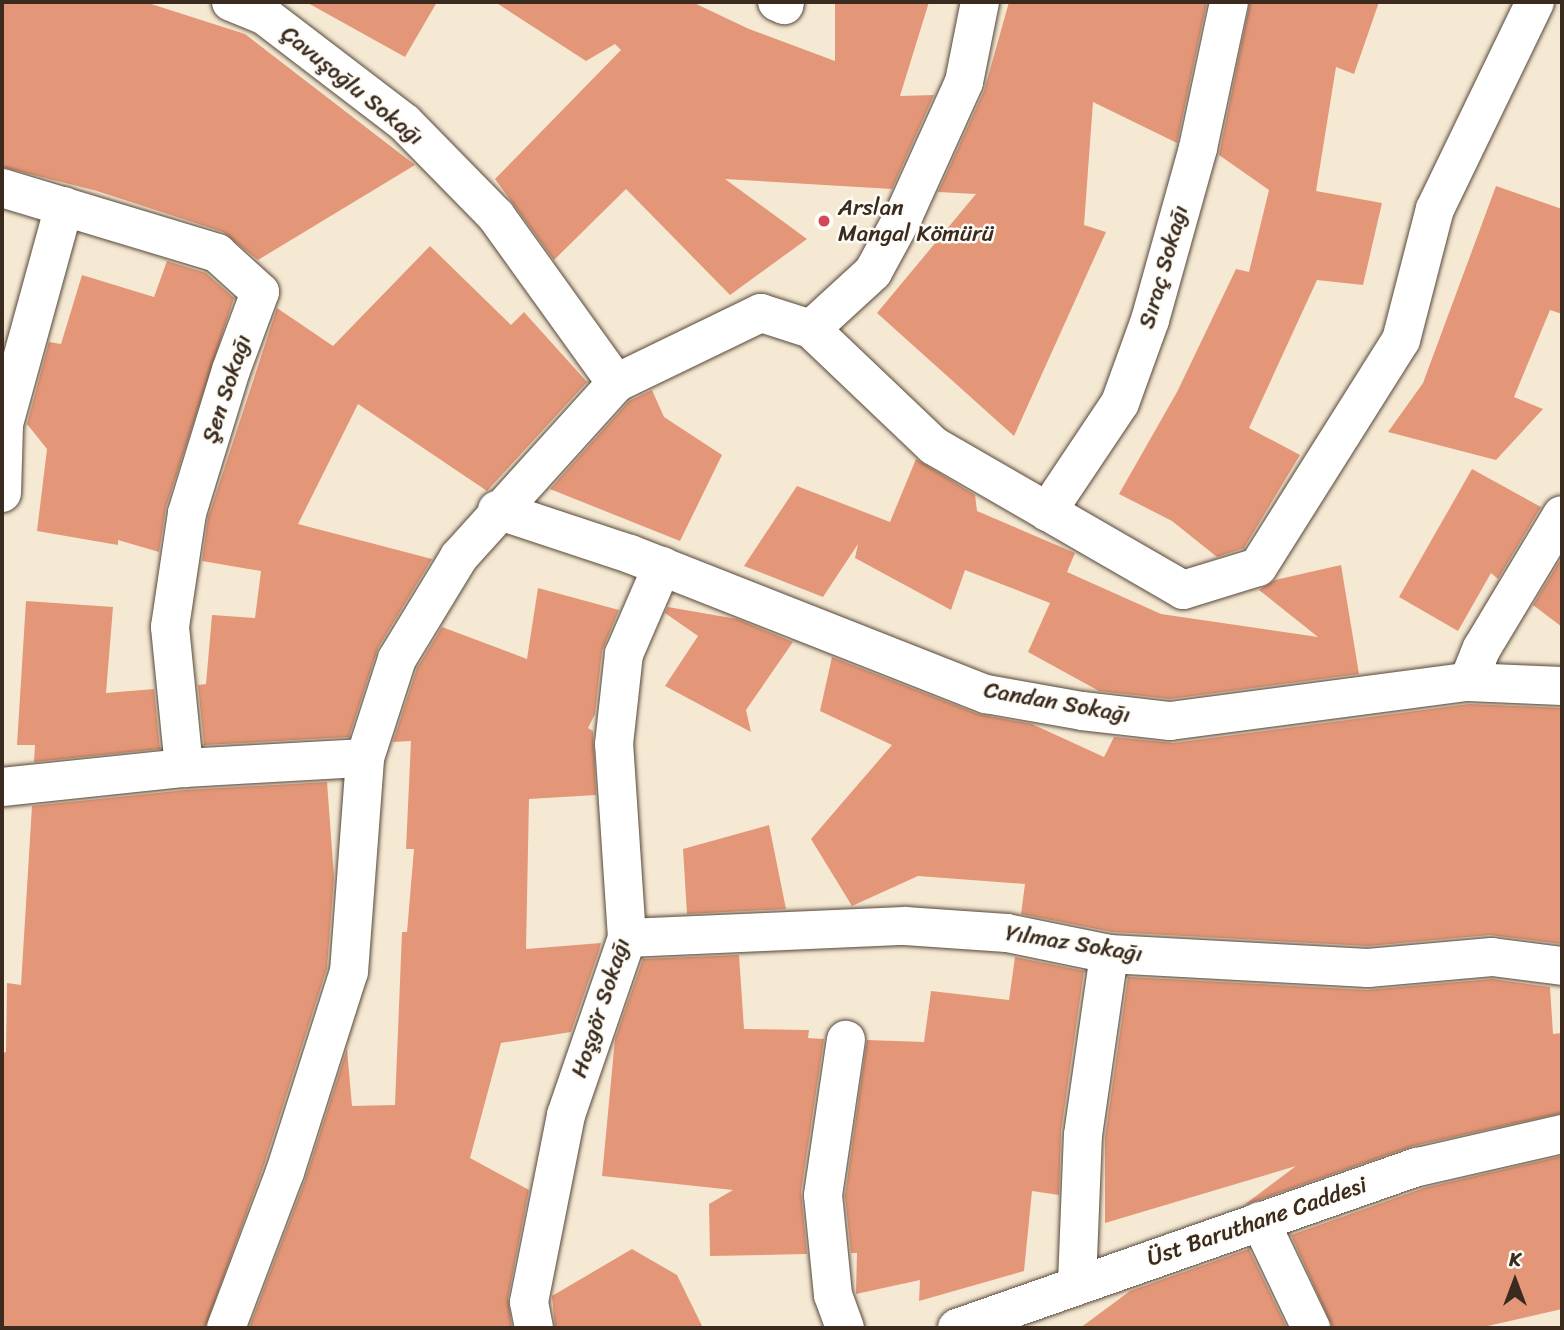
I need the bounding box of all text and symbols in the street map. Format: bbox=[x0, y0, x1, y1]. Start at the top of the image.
street label: Çavuşoğlu Sokağı bbox=[275, 20, 429, 152]
place label: Arslan Mangal Kömürü bbox=[838, 194, 994, 248]
street label: Sıraç Sokağı bbox=[1133, 202, 1195, 332]
marker: Arslan Mangal Kömürü bbox=[816, 213, 832, 229]
street label: Şen Sokağı bbox=[196, 331, 258, 447]
street label: Candan Sokağı bbox=[982, 677, 1132, 729]
street label: Yılmaz Sokağı bbox=[1004, 920, 1144, 968]
street label: Hoşgör Sokağı bbox=[565, 935, 637, 1081]
street label: Üst Baruthane Caddesi bbox=[1143, 1171, 1371, 1273]
text: K bbox=[1509, 1243, 1521, 1276]
north arrow bbox=[1480, 1246, 1550, 1316]

